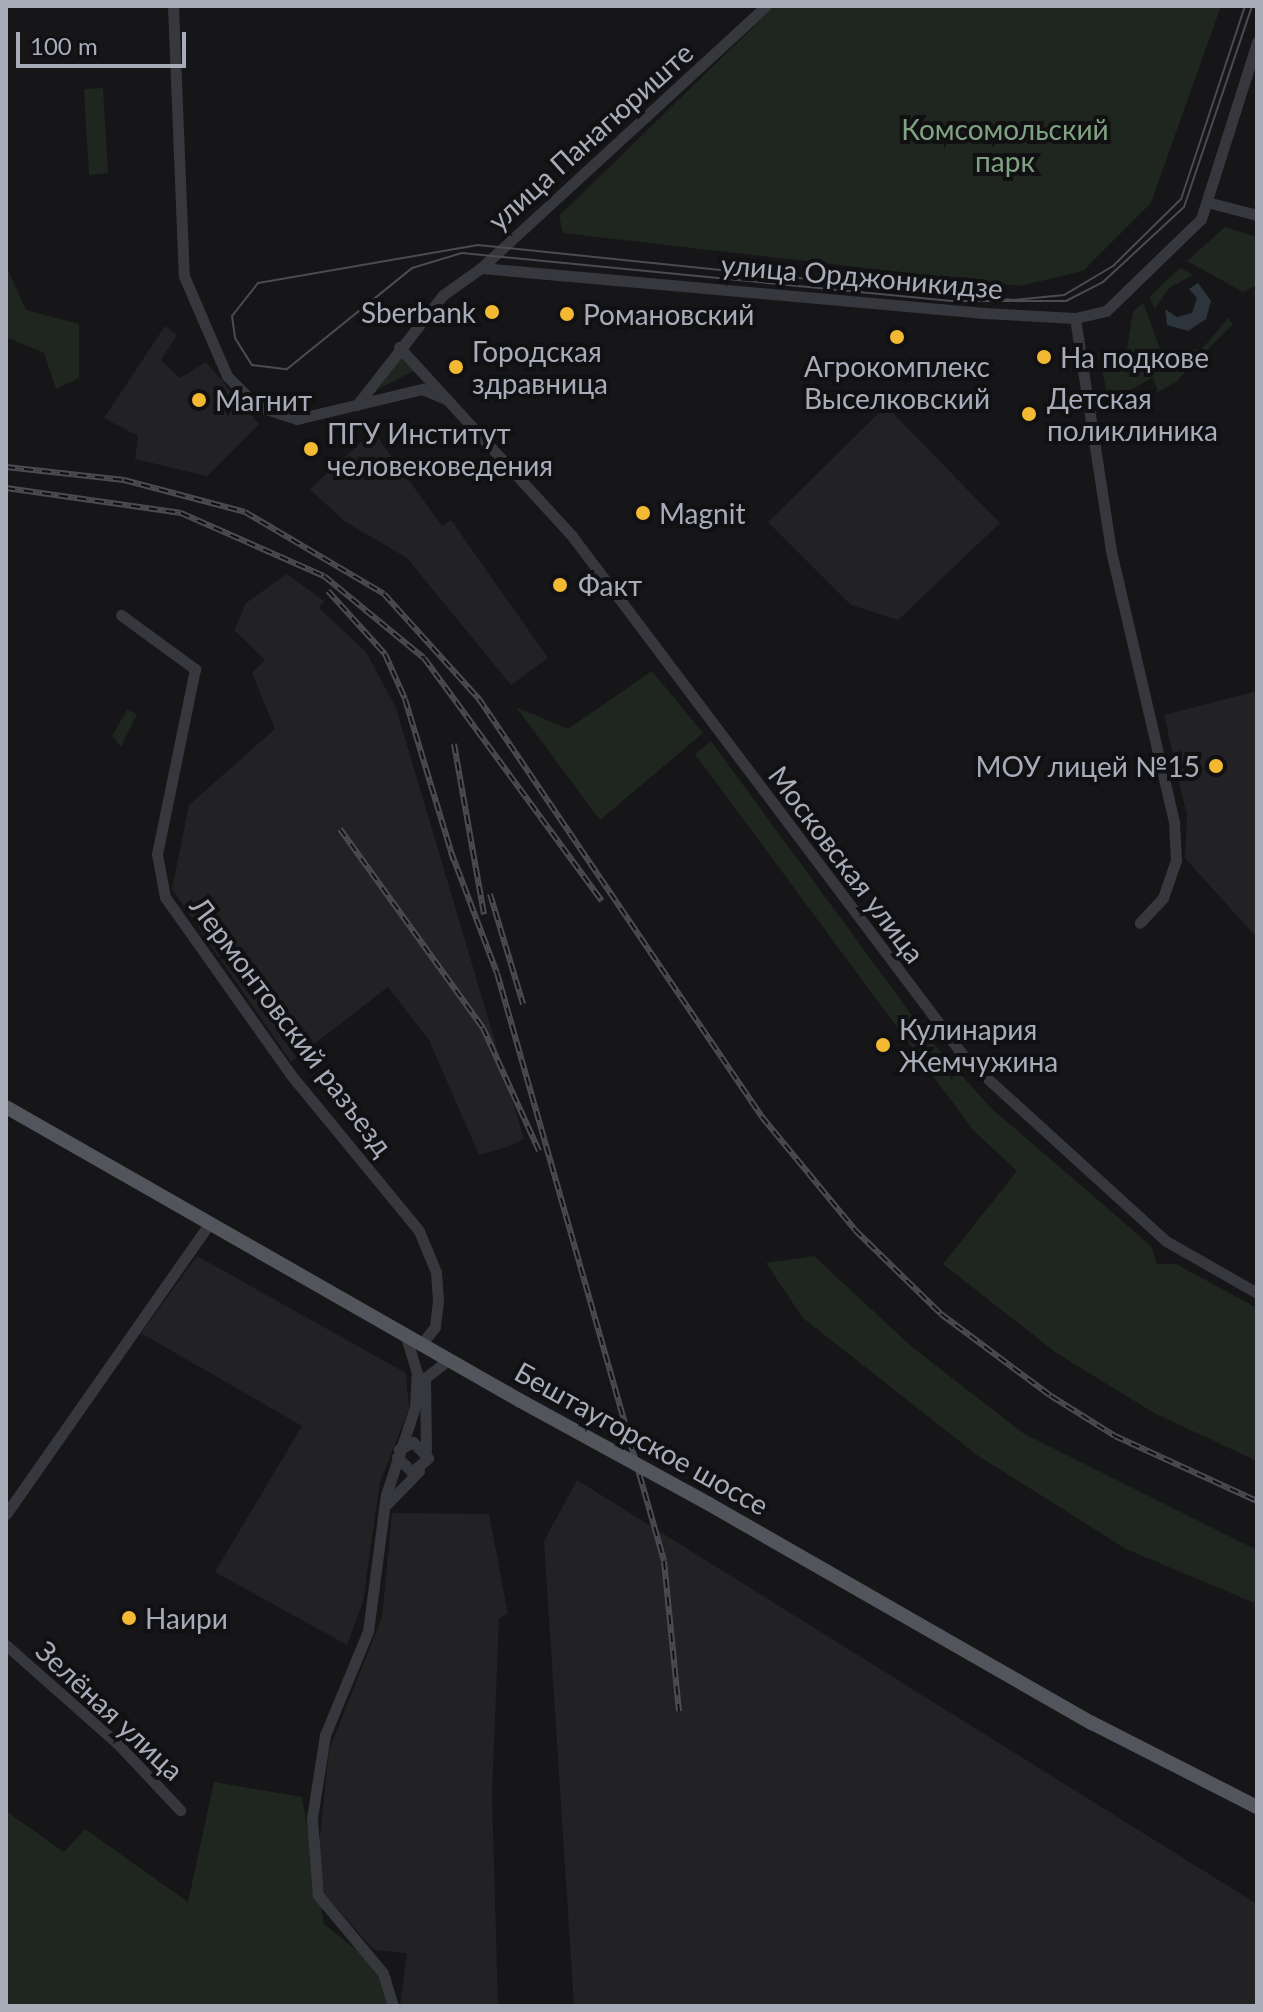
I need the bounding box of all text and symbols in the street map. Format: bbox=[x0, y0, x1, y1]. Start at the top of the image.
scale bar bbox=[20, 16, 190, 66]
text: 100 m bbox=[30, 31, 98, 60]
street label: улица Панагюриште bbox=[481, 35, 699, 237]
park label: Комсомольский парк bbox=[901, 112, 1109, 178]
street label: улица Орджоникидзе bbox=[720, 247, 1004, 305]
place label: Sberbank bbox=[361, 295, 476, 329]
place label: Романовский bbox=[583, 297, 754, 331]
marker: Sberbank bbox=[483, 303, 501, 321]
marker: Романовский bbox=[558, 305, 576, 323]
marker: Агрокомплекс Выселковский bbox=[888, 328, 906, 346]
place label: Городская здравница bbox=[472, 334, 608, 400]
place label: На подкове bbox=[1060, 340, 1209, 374]
marker: На подкове bbox=[1035, 348, 1053, 366]
place label: Агрокомплекс Выселковский bbox=[804, 349, 990, 415]
marker: Городская здравница bbox=[447, 358, 465, 376]
place label: Детская поликлиника bbox=[1047, 381, 1218, 447]
place label: Магнит bbox=[215, 383, 312, 417]
marker: Магнит bbox=[190, 391, 208, 409]
marker: Детская поликлиника bbox=[1018, 403, 1040, 425]
place label: ПГУ Институт человековедения bbox=[327, 416, 553, 482]
marker: ПГУ Институт человековедения bbox=[302, 440, 320, 458]
place label: Magnit bbox=[659, 496, 745, 530]
marker: Magnit bbox=[634, 504, 652, 522]
place label: Факт bbox=[578, 568, 642, 602]
marker: Факт bbox=[549, 574, 571, 596]
place label: МОУ лицей №15 bbox=[976, 749, 1200, 783]
marker: МОУ лицей №15 bbox=[1207, 757, 1225, 775]
street label: Московская улица bbox=[762, 759, 932, 969]
street label: Лермонтовский разъезд bbox=[184, 890, 400, 1162]
place label: Кулинария Жемчужина bbox=[899, 1012, 1058, 1078]
marker: Кулинария Жемчужина bbox=[874, 1036, 892, 1054]
street label: Бештаугорское шоссе bbox=[509, 1354, 775, 1522]
place label: Наири bbox=[145, 1601, 228, 1635]
marker: Наири bbox=[120, 1609, 138, 1627]
street label: Зелёная улица bbox=[29, 1633, 191, 1787]

